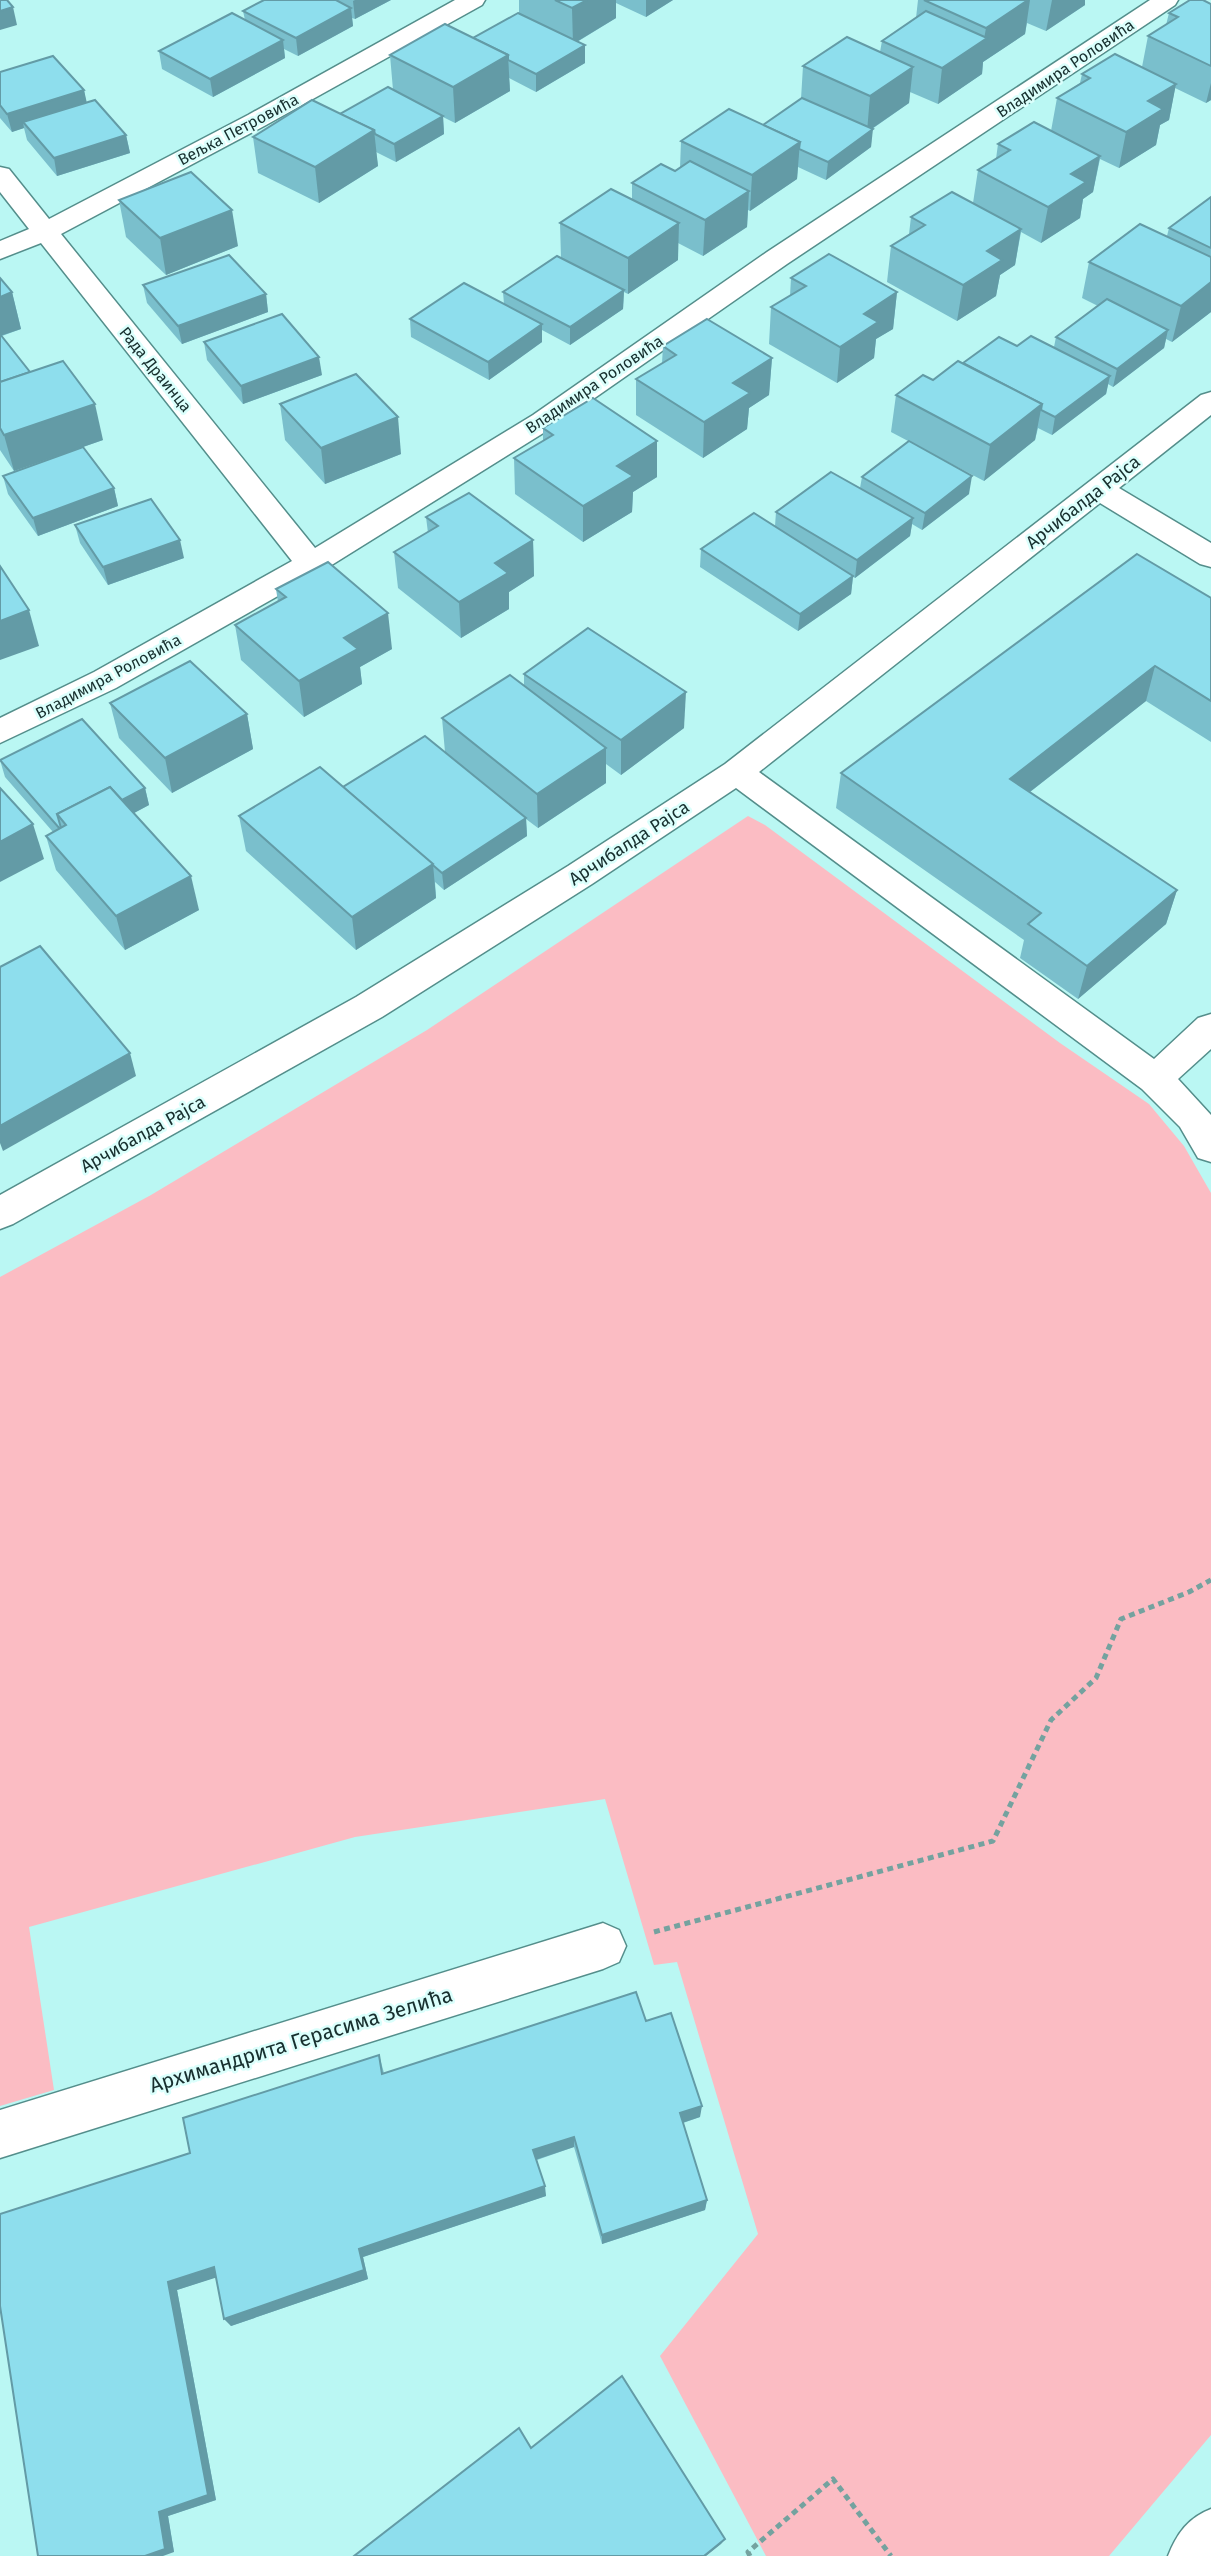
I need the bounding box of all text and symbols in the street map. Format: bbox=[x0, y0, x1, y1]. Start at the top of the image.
street label: Владимира Роловића bbox=[993, 15, 1138, 122]
street label: Вељка Петровића bbox=[175, 90, 302, 169]
street label: Рада Драинца bbox=[116, 323, 196, 416]
street label: Владимира Роловића bbox=[522, 331, 667, 438]
street label: Арчибалда Рајса bbox=[1021, 451, 1145, 553]
street label: Владимира Роловића bbox=[32, 630, 184, 723]
street label: Арчибалда Рајса bbox=[565, 796, 693, 890]
street label: Арчибалда Рајса bbox=[77, 1091, 209, 1177]
street label: Архимандрита Герасима Зелића bbox=[146, 1981, 456, 2099]

